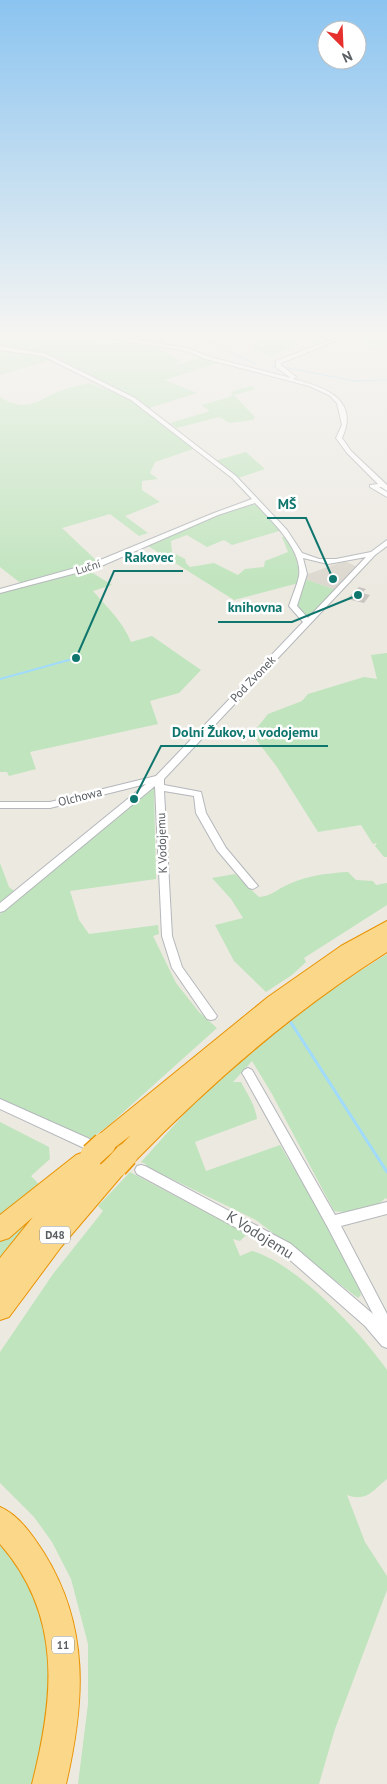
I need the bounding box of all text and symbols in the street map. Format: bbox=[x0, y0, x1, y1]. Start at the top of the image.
north arrow bbox=[317, 20, 367, 70]
text: N bbox=[339, 47, 355, 67]
callout: MŠ bbox=[267, 489, 306, 518]
text: MŠ bbox=[278, 495, 296, 513]
callout: Rakovec bbox=[114, 542, 183, 571]
text: Rakovec bbox=[124, 548, 174, 566]
street label: Luční bbox=[74, 556, 102, 578]
callout: knihovna bbox=[218, 593, 292, 622]
text: knihovna bbox=[228, 598, 282, 616]
street label: Pod Zvonek bbox=[227, 652, 279, 705]
callout: Dolní Žukov, u vodojemu bbox=[161, 717, 328, 746]
text: Dolní Žukov, u vodojemu bbox=[172, 723, 318, 741]
street label: Olchowa bbox=[56, 784, 103, 809]
street label: K Vodojemu bbox=[153, 812, 170, 874]
street label: K Vodojemu bbox=[223, 1206, 298, 1263]
road number: D48 bbox=[40, 1226, 70, 1244]
road number: 11 bbox=[52, 1636, 74, 1654]

